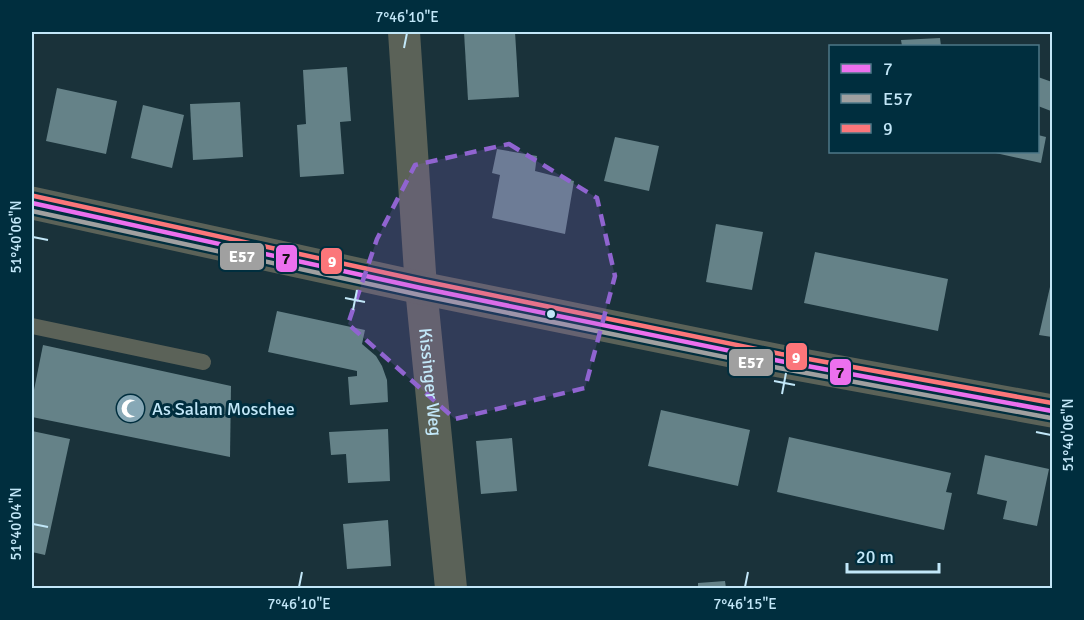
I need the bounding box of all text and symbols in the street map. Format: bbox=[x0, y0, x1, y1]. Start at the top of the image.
text: 7°46'10"E bbox=[375, 8, 439, 26]
legend bbox=[829, 45, 1039, 153]
text: 7 bbox=[883, 58, 893, 80]
text: E57 bbox=[883, 88, 913, 110]
text: 9 bbox=[883, 118, 893, 140]
text: 51°40'06"N bbox=[7, 200, 25, 274]
line badge: E57 bbox=[219, 242, 265, 271]
line badge: 7 bbox=[275, 244, 298, 273]
text: E57 bbox=[229, 247, 256, 267]
line badge: 9 bbox=[320, 247, 343, 275]
text: 7 bbox=[282, 249, 291, 269]
text: 9 bbox=[328, 252, 337, 272]
unlabelled marker bbox=[545, 308, 557, 320]
street label: Kissinger Weg bbox=[414, 327, 447, 437]
line badge: 9 bbox=[785, 342, 808, 371]
line badge: E57 bbox=[728, 348, 774, 377]
text: 9 bbox=[792, 348, 801, 368]
text: E57 bbox=[738, 353, 765, 373]
line badge: 7 bbox=[829, 358, 852, 386]
text: 7 bbox=[836, 363, 845, 383]
mosque icon: As Salam Moschee bbox=[115, 393, 147, 425]
place label: As Salam Moschee bbox=[152, 398, 295, 420]
text: 51°40'06"N bbox=[1059, 398, 1077, 472]
text: 51°40'04"N bbox=[7, 487, 25, 561]
scale bar bbox=[847, 536, 938, 574]
text: 20 m bbox=[856, 546, 894, 568]
text: 7°46'10"E bbox=[267, 595, 331, 613]
text: 7°46'15"E bbox=[713, 595, 777, 613]

